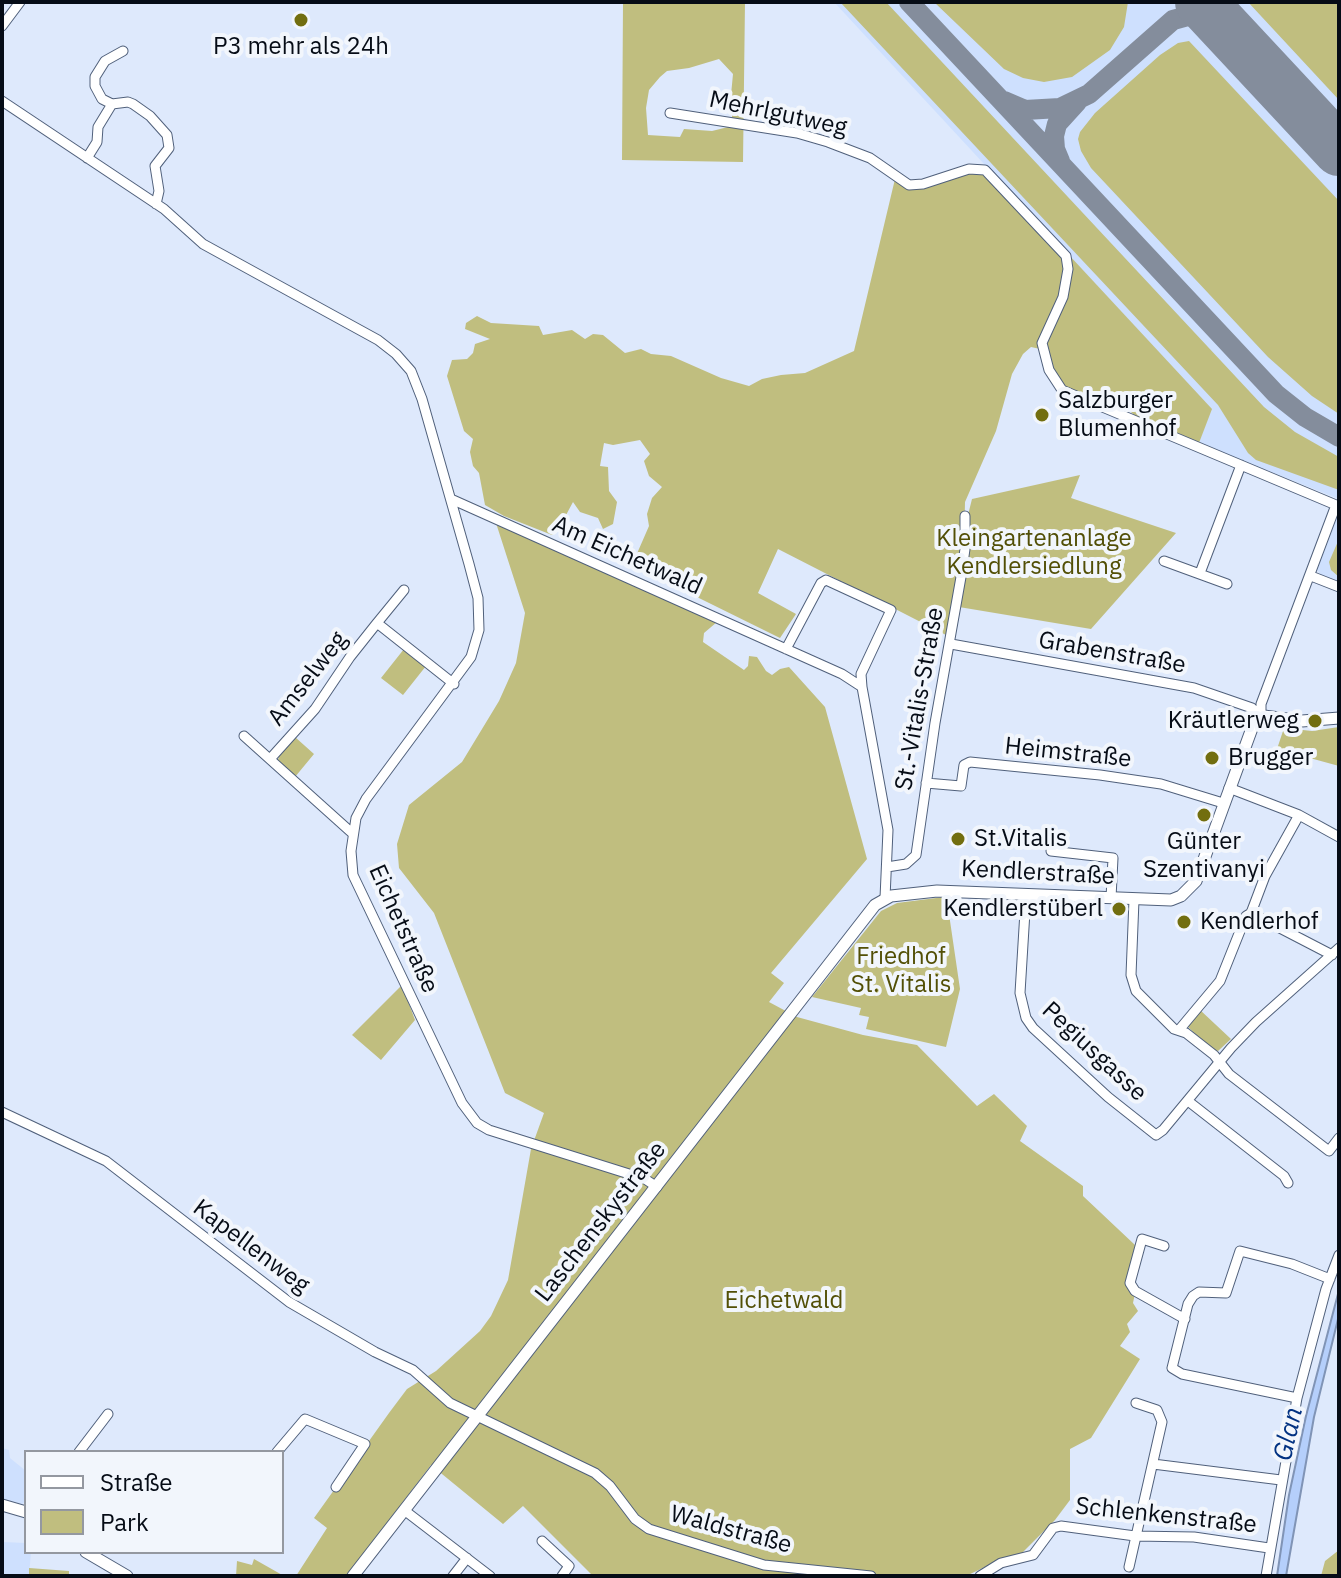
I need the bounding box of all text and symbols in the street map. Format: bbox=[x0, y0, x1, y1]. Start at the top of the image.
marker: P3 mehr als 24h bbox=[292, 11, 310, 29]
place label: P3 mehr als 24h bbox=[213, 33, 389, 61]
street label: Mehrlgutweg bbox=[706, 85, 850, 143]
place label: Salzburger Blumenhof bbox=[1058, 387, 1176, 443]
marker: Salzburger Blumenhof bbox=[1033, 406, 1051, 424]
street label: Am Eichetwald bbox=[548, 510, 706, 602]
park label: Kleingartenanlage Kendlersiedlung bbox=[936, 525, 1132, 581]
street label: St.-Vitalis-Straße bbox=[890, 605, 950, 793]
street label: Amselweg bbox=[262, 626, 354, 732]
street label: Grabenstraße bbox=[1036, 626, 1188, 680]
place label: Kräutlerweg bbox=[1168, 707, 1299, 735]
marker: Kräutlerweg bbox=[1306, 712, 1324, 730]
street label: Heimstraße bbox=[1003, 732, 1133, 774]
place label: Brugger bbox=[1228, 744, 1313, 772]
marker: Brugger bbox=[1203, 749, 1221, 767]
marker: Günter Szentivanyi bbox=[1195, 806, 1213, 824]
place label: St.Vitalis bbox=[974, 825, 1068, 853]
place label: Günter Szentivanyi bbox=[1143, 828, 1265, 884]
marker: St.Vitalis bbox=[949, 830, 967, 848]
street label: Kendlerstraße bbox=[960, 855, 1116, 891]
street label: Eichetstraße bbox=[362, 860, 444, 998]
place label: Kendlerstüberl bbox=[943, 895, 1103, 923]
marker: Kendlerstüberl bbox=[1110, 900, 1128, 918]
place label: Kendlerhof bbox=[1200, 908, 1319, 936]
marker: Kendlerhof bbox=[1175, 913, 1193, 931]
park label: Friedhof St. Vitalis bbox=[851, 943, 951, 999]
street label: Pegiusgasse bbox=[1036, 996, 1152, 1108]
street label: Laschenskystraße bbox=[530, 1136, 672, 1308]
street label: Kapellenweg bbox=[187, 1194, 315, 1300]
park label: Eichetwald bbox=[725, 1287, 843, 1315]
water label: Glan bbox=[1268, 1404, 1310, 1464]
legend bbox=[24, 1450, 284, 1554]
text: Straße bbox=[100, 1466, 172, 1498]
street label: Schlenkenstraße bbox=[1074, 1492, 1258, 1540]
street label: Waldstraße bbox=[667, 1500, 795, 1560]
text: Park bbox=[100, 1506, 149, 1538]

